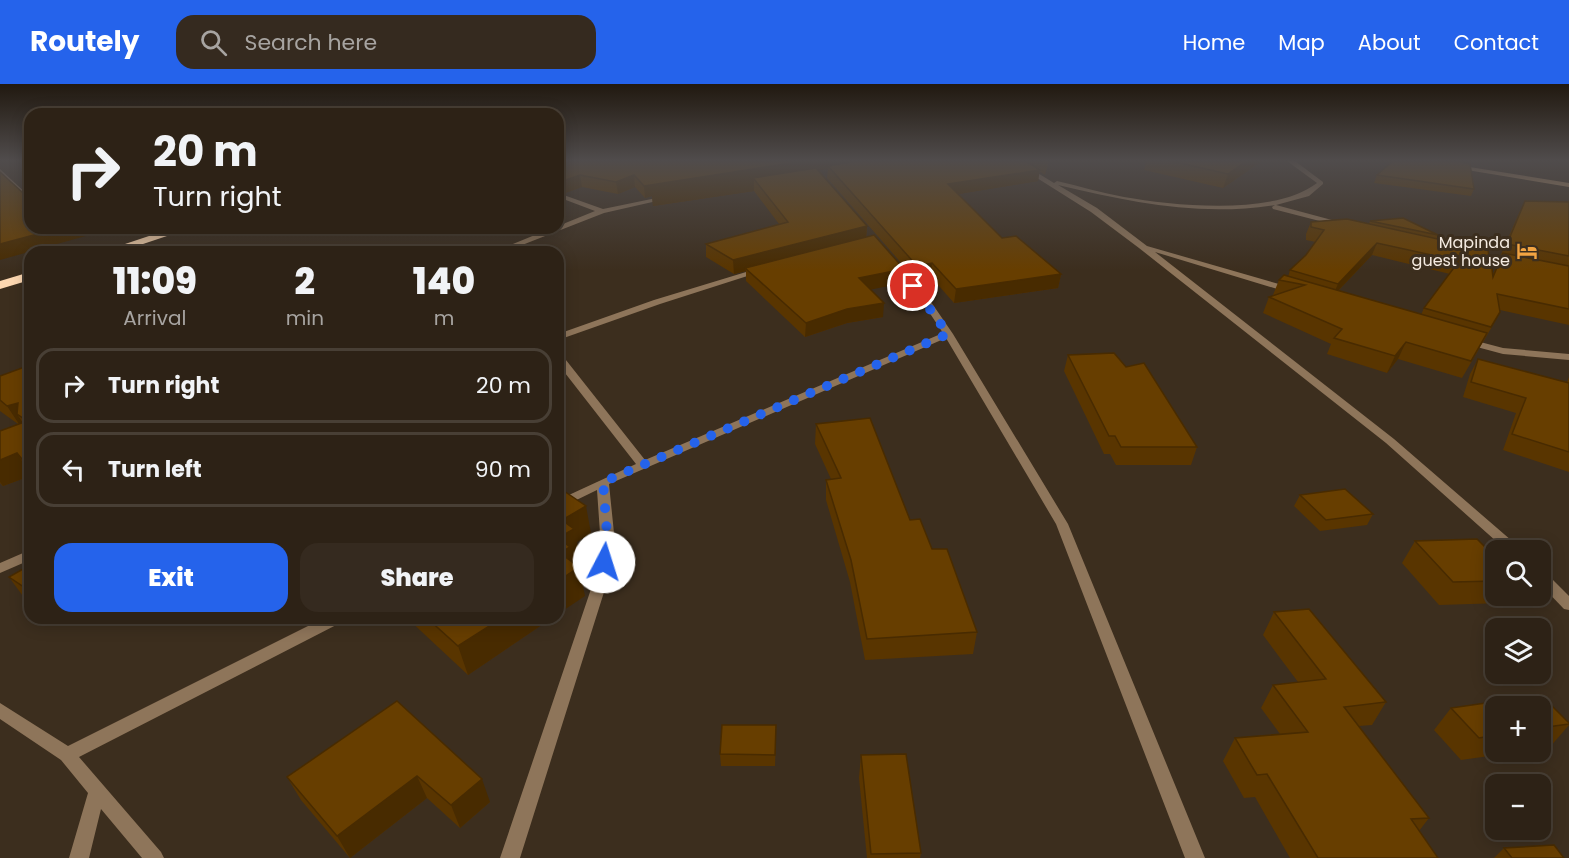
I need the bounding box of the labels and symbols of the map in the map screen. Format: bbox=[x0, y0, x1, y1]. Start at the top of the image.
place label: Mapinda guest house bbox=[1412, 231, 1510, 272]
hotel icon: Mapinda guest house bbox=[1515, 239, 1539, 263]
pin bbox=[887, 260, 938, 311]
position arrow bbox=[572, 530, 636, 594]

